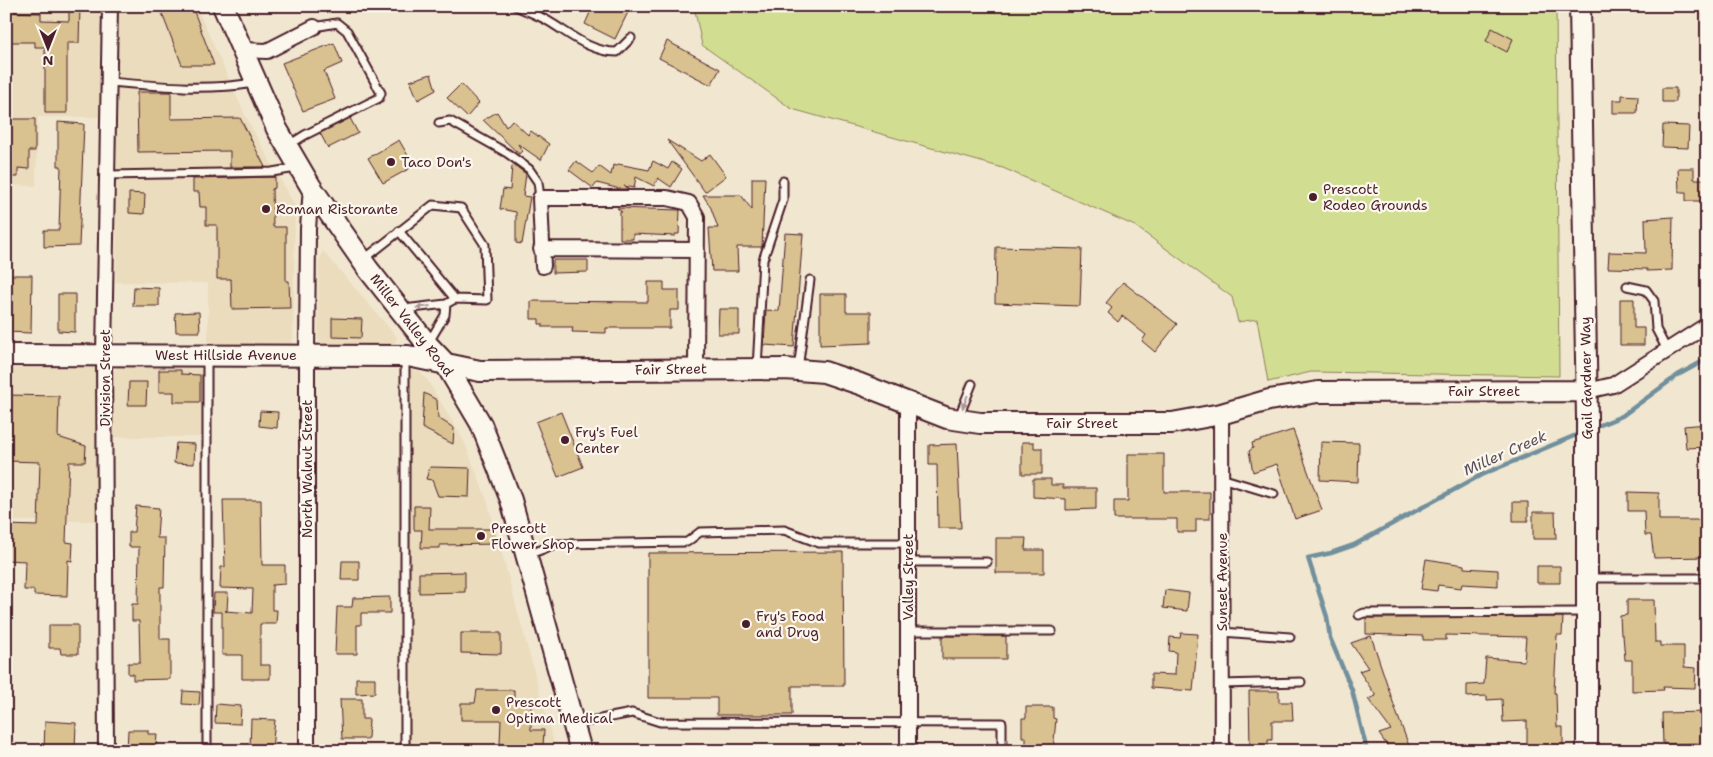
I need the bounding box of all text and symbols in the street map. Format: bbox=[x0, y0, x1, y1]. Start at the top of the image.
north arrow bbox=[22, 22, 72, 72]
text: N bbox=[42, 52, 54, 70]
place label: Taco Don's bbox=[401, 153, 472, 171]
marker: Taco Don's bbox=[385, 156, 397, 168]
place label: Prescott Rodeo Grounds bbox=[1323, 180, 1428, 214]
marker: Prescott Rodeo Grounds bbox=[1307, 191, 1319, 203]
place label: Roman Ristorante bbox=[276, 200, 398, 218]
marker: Roman Ristorante bbox=[260, 203, 272, 215]
street label: Miller Valley Road bbox=[366, 270, 458, 380]
one-way arrow bbox=[415, 303, 431, 311]
street label: Gail Gardner Way bbox=[1576, 316, 1596, 440]
street label: Division Street bbox=[96, 329, 114, 427]
street label: West Hillside Avenue bbox=[155, 346, 297, 364]
street label: Fair Street bbox=[635, 359, 707, 379]
street label: Fair Street bbox=[1448, 382, 1520, 400]
one-way arrow bbox=[961, 395, 969, 410]
street label: North Walnut Street bbox=[298, 400, 316, 538]
street label: Fair Street bbox=[1046, 414, 1118, 432]
place label: Fry's Fuel Center bbox=[575, 423, 638, 457]
water label: Miller Creek bbox=[1460, 426, 1550, 480]
marker: Fry's Fuel Center bbox=[559, 434, 571, 446]
place label: Prescott Flower Shop bbox=[491, 519, 575, 553]
marker: Prescott Flower Shop bbox=[475, 530, 487, 542]
street label: Sunset Avenue bbox=[1213, 533, 1231, 631]
street label: Valley Street bbox=[899, 534, 917, 620]
place label: Fry's Food and Drug bbox=[756, 607, 825, 641]
marker: Fry's Food and Drug bbox=[740, 618, 752, 630]
place label: Prescott Optima Medical bbox=[506, 693, 613, 727]
marker: Prescott Optima Medical bbox=[490, 704, 502, 716]

